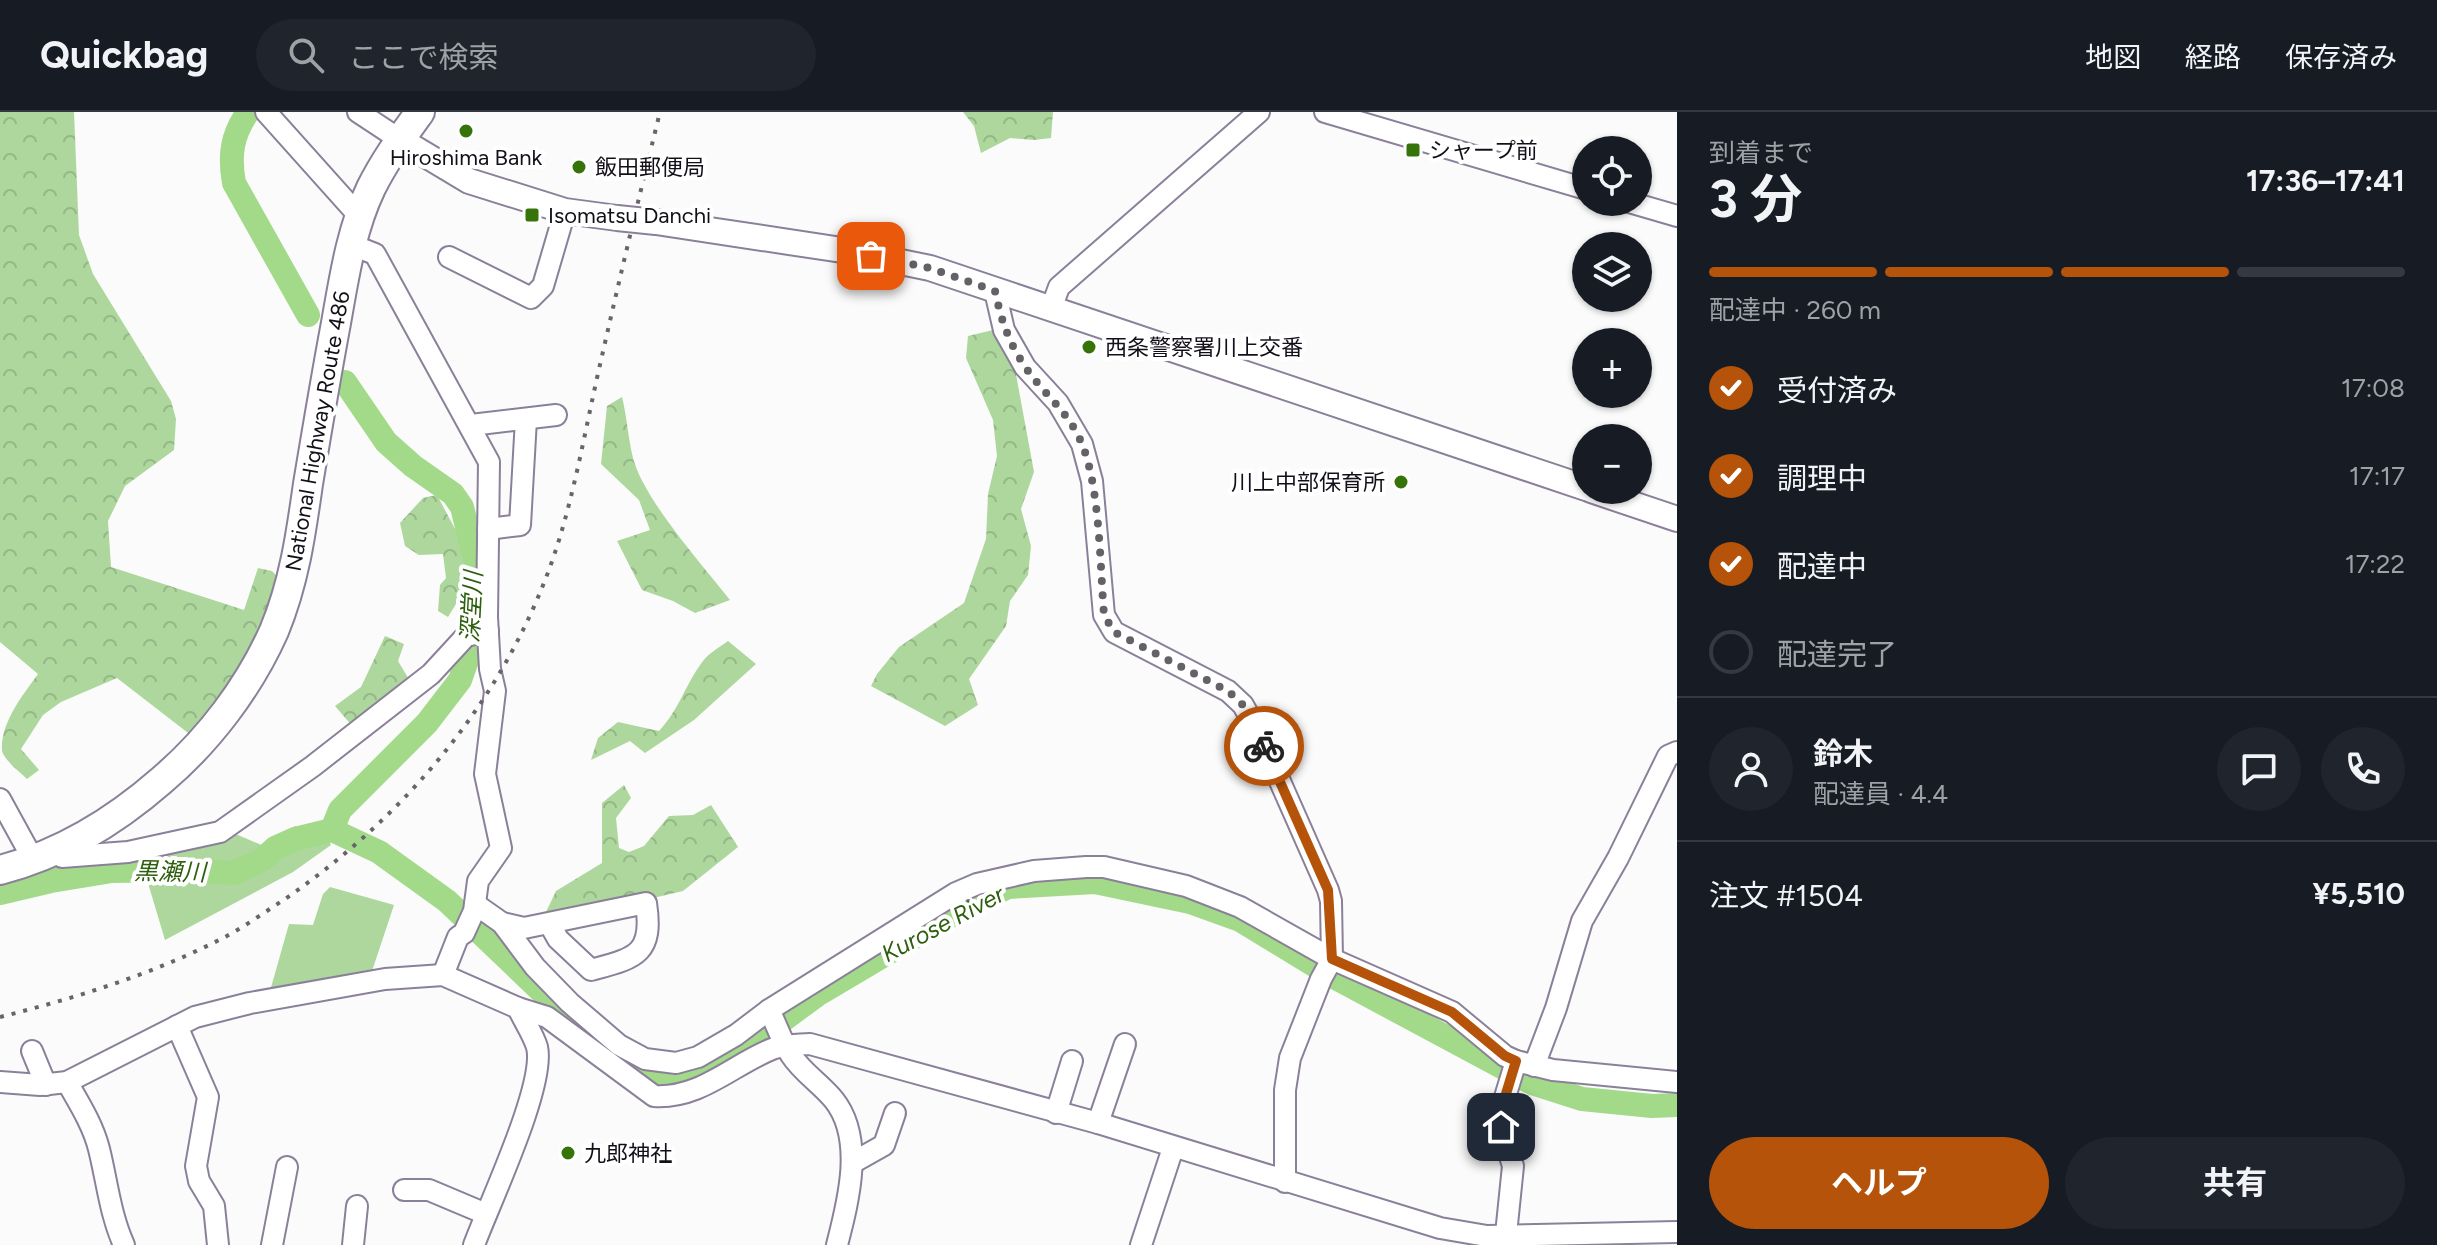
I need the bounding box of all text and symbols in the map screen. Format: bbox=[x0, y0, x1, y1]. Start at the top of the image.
search box bbox=[256, 19, 816, 91]
text: Quickbag bbox=[40, 32, 208, 78]
icon: search bbox=[284, 33, 328, 77]
text: ここで検索 bbox=[348, 39, 498, 76]
text: 地図 bbox=[2085, 40, 2141, 74]
text: 経路 bbox=[2185, 40, 2241, 74]
text: 保存済み bbox=[2285, 40, 2397, 74]
marker: Hiroshima Bank bbox=[457, 122, 475, 140]
map controls bbox=[1572, 136, 1652, 504]
button: locate bbox=[1572, 136, 1652, 216]
place label: シャープ前 bbox=[1429, 137, 1538, 164]
text: 到着まで bbox=[1709, 137, 1813, 169]
marker: シャープ前 bbox=[1404, 141, 1422, 159]
place label: Hiroshima Bank bbox=[390, 144, 543, 171]
place label: 飯田郵便局 bbox=[595, 154, 705, 181]
marker: 飯田郵便局 bbox=[570, 158, 588, 176]
text: 17:36–17:41 bbox=[2246, 162, 2405, 199]
text: 3 分 bbox=[1709, 168, 1802, 230]
place label: Isomatsu Danchi bbox=[548, 202, 711, 229]
marker: Isomatsu Danchi bbox=[523, 206, 541, 224]
pin bbox=[837, 222, 905, 290]
button: layers bbox=[1572, 232, 1652, 312]
icon: bag bbox=[849, 234, 893, 278]
street label: National Highway Route 486 bbox=[280, 289, 355, 573]
text: 配達中 · 260 m bbox=[1709, 294, 1881, 326]
button: + bbox=[1572, 328, 1652, 408]
place label: 西条警察署川上交番 bbox=[1105, 334, 1303, 361]
marker: 西条警察署川上交番 bbox=[1080, 338, 1098, 356]
icon: check bbox=[1709, 366, 1753, 410]
text: 受付済み bbox=[1777, 372, 1897, 409]
text: 17:08 bbox=[2341, 372, 2405, 404]
button: − bbox=[1572, 424, 1652, 504]
icon: check bbox=[1709, 454, 1753, 498]
text: 調理中 bbox=[1777, 460, 1867, 497]
text: 17:17 bbox=[2349, 460, 2405, 492]
place label: 川上中部保育所 bbox=[1231, 469, 1385, 496]
marker: 川上中部保育所 bbox=[1392, 473, 1410, 491]
icon: check bbox=[1709, 542, 1753, 586]
text: 配達中 bbox=[1777, 548, 1867, 585]
text: 17:22 bbox=[2345, 548, 2405, 580]
water label: 深堂川 bbox=[455, 567, 488, 644]
text: 配達完了 bbox=[1777, 636, 1897, 673]
courier bbox=[1224, 706, 1304, 786]
icon: bike bbox=[1242, 724, 1286, 768]
button: person bbox=[1709, 727, 1793, 811]
button: chat bbox=[2217, 727, 2301, 811]
button: phone bbox=[2321, 727, 2405, 811]
text: 鈴木 bbox=[1813, 735, 1873, 772]
text: 配達員 · 4.4 bbox=[1813, 778, 1948, 810]
water label: 黒瀬川 bbox=[134, 856, 209, 887]
text: ¥5,510 bbox=[2312, 875, 2405, 912]
text: 注文 #1504 bbox=[1709, 877, 1863, 914]
water label: Kurose River bbox=[877, 879, 1010, 968]
pin bbox=[1467, 1093, 1535, 1161]
icon: home bbox=[1479, 1105, 1523, 1149]
button: ヘルプ bbox=[1709, 1137, 2049, 1229]
button: 共有 bbox=[2065, 1137, 2405, 1229]
place label: 九郎神社 bbox=[584, 1140, 672, 1167]
marker: 九郎神社 bbox=[559, 1144, 577, 1162]

